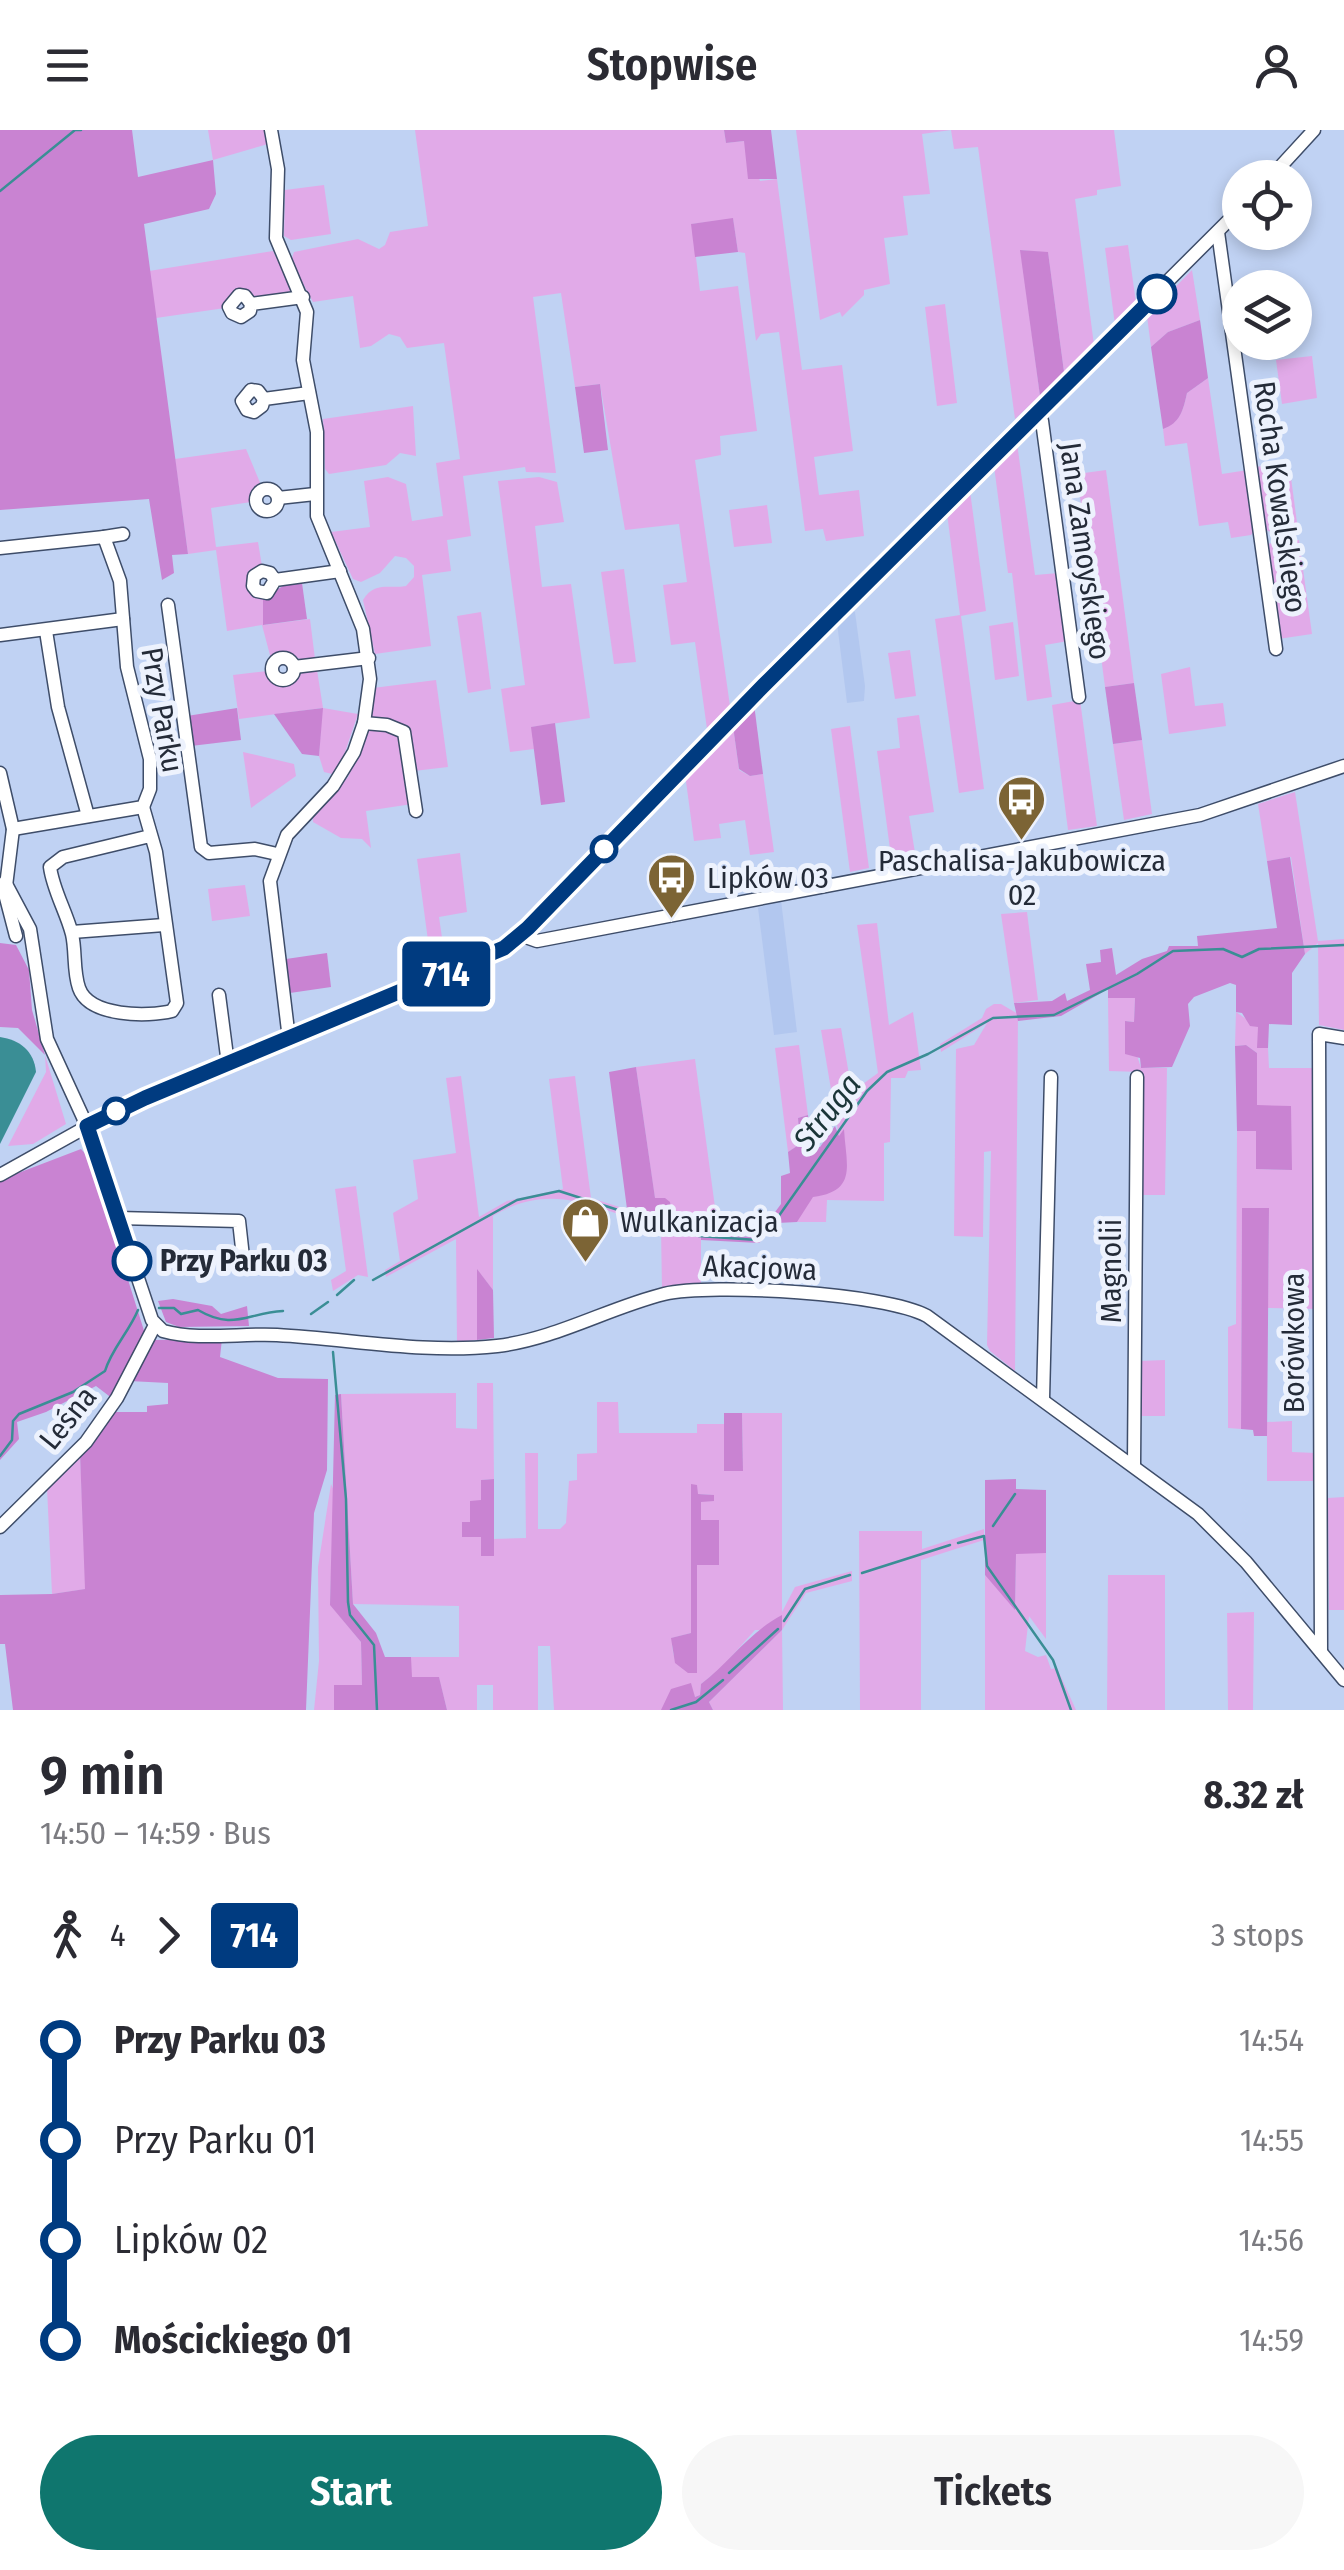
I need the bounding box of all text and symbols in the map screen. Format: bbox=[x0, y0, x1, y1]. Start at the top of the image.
icon: menu bbox=[40, 38, 95, 93]
text: Stopwise bbox=[587, 38, 757, 92]
icon: person bbox=[1249, 38, 1304, 93]
map controls bbox=[1222, 160, 1312, 360]
button: locate bbox=[1222, 160, 1312, 250]
button: layers bbox=[1222, 270, 1312, 360]
unlabelled marker bbox=[1138, 275, 1176, 313]
street label: Rocha Kowalskiego bbox=[1246, 379, 1314, 615]
street label: Jana Zamoyskiego bbox=[1052, 440, 1118, 662]
street label: Przy Parku bbox=[133, 645, 191, 775]
bus stop icon: Paschalisa-Jakubowicza 02 bbox=[996, 774, 1048, 842]
unlabelled marker bbox=[591, 836, 617, 862]
place label: Paschalisa-Jakubowicza 02 bbox=[878, 843, 1166, 913]
bus stop icon: Lipków 03 bbox=[646, 852, 698, 920]
place label: Lipków 03 bbox=[707, 860, 829, 896]
line badge: 714 bbox=[388, 942, 504, 1006]
text: 714 bbox=[422, 953, 470, 995]
water label: Struga bbox=[785, 1066, 869, 1159]
unlabelled marker bbox=[103, 1098, 129, 1124]
shop icon: Wulkanizacja bbox=[559, 1196, 611, 1264]
place label: Wulkanizacja bbox=[620, 1204, 779, 1240]
street label: Magnolii bbox=[1093, 1219, 1129, 1323]
marker: Przy Parku 03 bbox=[113, 1242, 151, 1280]
place label: Przy Parku 03 bbox=[160, 1243, 327, 1279]
street label: Akacjowa bbox=[702, 1248, 818, 1288]
street label: Borówkowa bbox=[1276, 1273, 1312, 1413]
street label: Leśna bbox=[32, 1379, 104, 1457]
text: 9 min bbox=[40, 1743, 165, 1809]
text: 8.32 zł bbox=[1203, 1772, 1304, 1818]
text: 14:50 – 14:59 · Bus bbox=[40, 1814, 271, 1852]
icon: walk bbox=[40, 1908, 95, 1963]
icon: forward bbox=[141, 1908, 196, 1963]
text: 714 bbox=[231, 1914, 278, 1956]
text: 4 bbox=[110, 1916, 126, 1954]
text: 3 stops bbox=[1211, 1916, 1304, 1954]
text: Przy Parku 03 bbox=[114, 2017, 326, 2063]
text: 14:54 bbox=[1239, 2021, 1304, 2059]
text: Przy Parku 01 bbox=[114, 2117, 317, 2163]
text: 14:55 bbox=[1240, 2121, 1304, 2159]
text: Lipków 02 bbox=[114, 2217, 268, 2263]
text: 14:56 bbox=[1239, 2221, 1304, 2259]
text: Mościckiego 01 bbox=[114, 2317, 352, 2363]
text: 14:59 bbox=[1239, 2321, 1304, 2359]
button: Start bbox=[40, 2435, 662, 2550]
button: Tickets bbox=[682, 2435, 1304, 2550]

